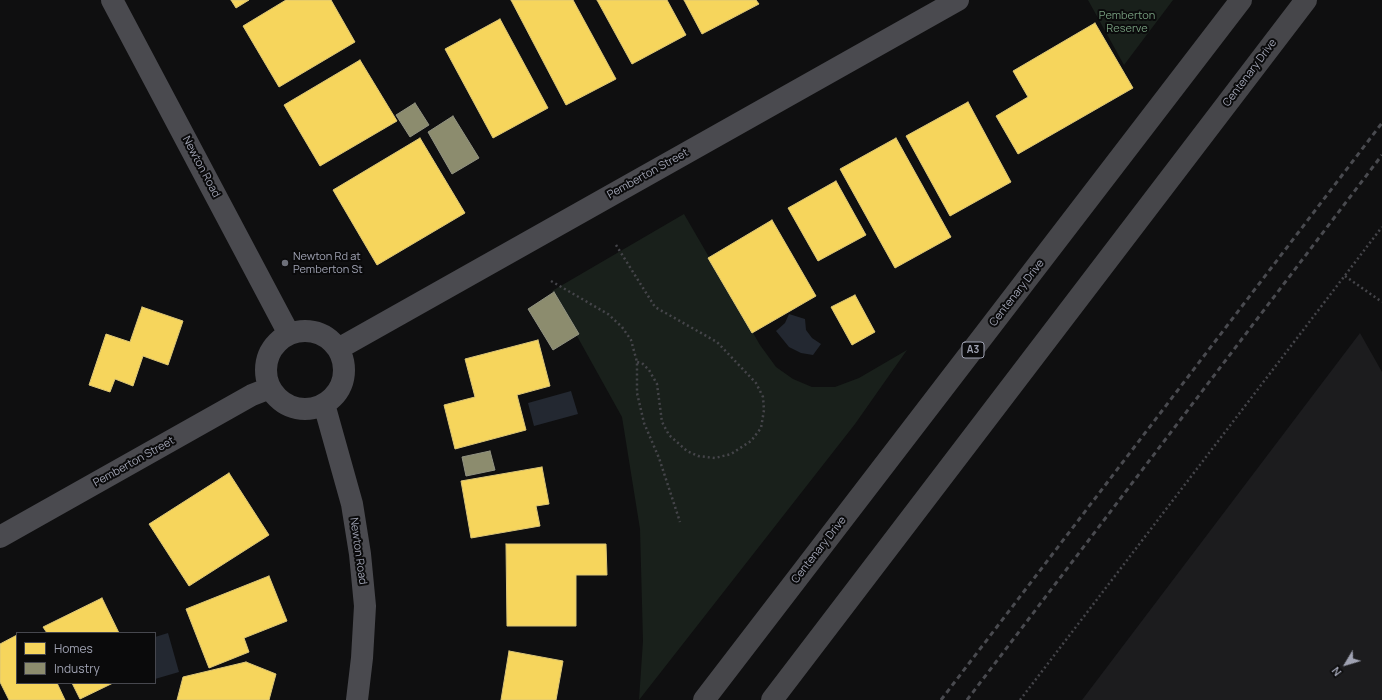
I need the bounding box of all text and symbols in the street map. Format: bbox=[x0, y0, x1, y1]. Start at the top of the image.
park label: Pemberton Reserve bbox=[1099, 9, 1155, 35]
street label: Centenary Drive bbox=[1220, 37, 1280, 109]
street label: Newton Road bbox=[179, 134, 223, 200]
street label: Pemberton Street bbox=[605, 146, 691, 202]
place label: Newton Rd at Pemberton St bbox=[293, 250, 363, 276]
street label: Centenary Drive bbox=[987, 257, 1047, 329]
marker: Newton Rd at Pemberton St bbox=[280, 258, 290, 268]
road number: A3 bbox=[962, 342, 984, 358]
street label: Pemberton Street bbox=[91, 434, 177, 490]
street label: Centenary Drive bbox=[789, 514, 849, 586]
street label: Newton Road bbox=[347, 517, 369, 585]
legend bbox=[16, 632, 156, 684]
text: Homes bbox=[54, 640, 93, 657]
north arrow bbox=[1326, 644, 1366, 684]
text: Industry bbox=[54, 660, 100, 677]
text: N bbox=[1328, 664, 1344, 679]

